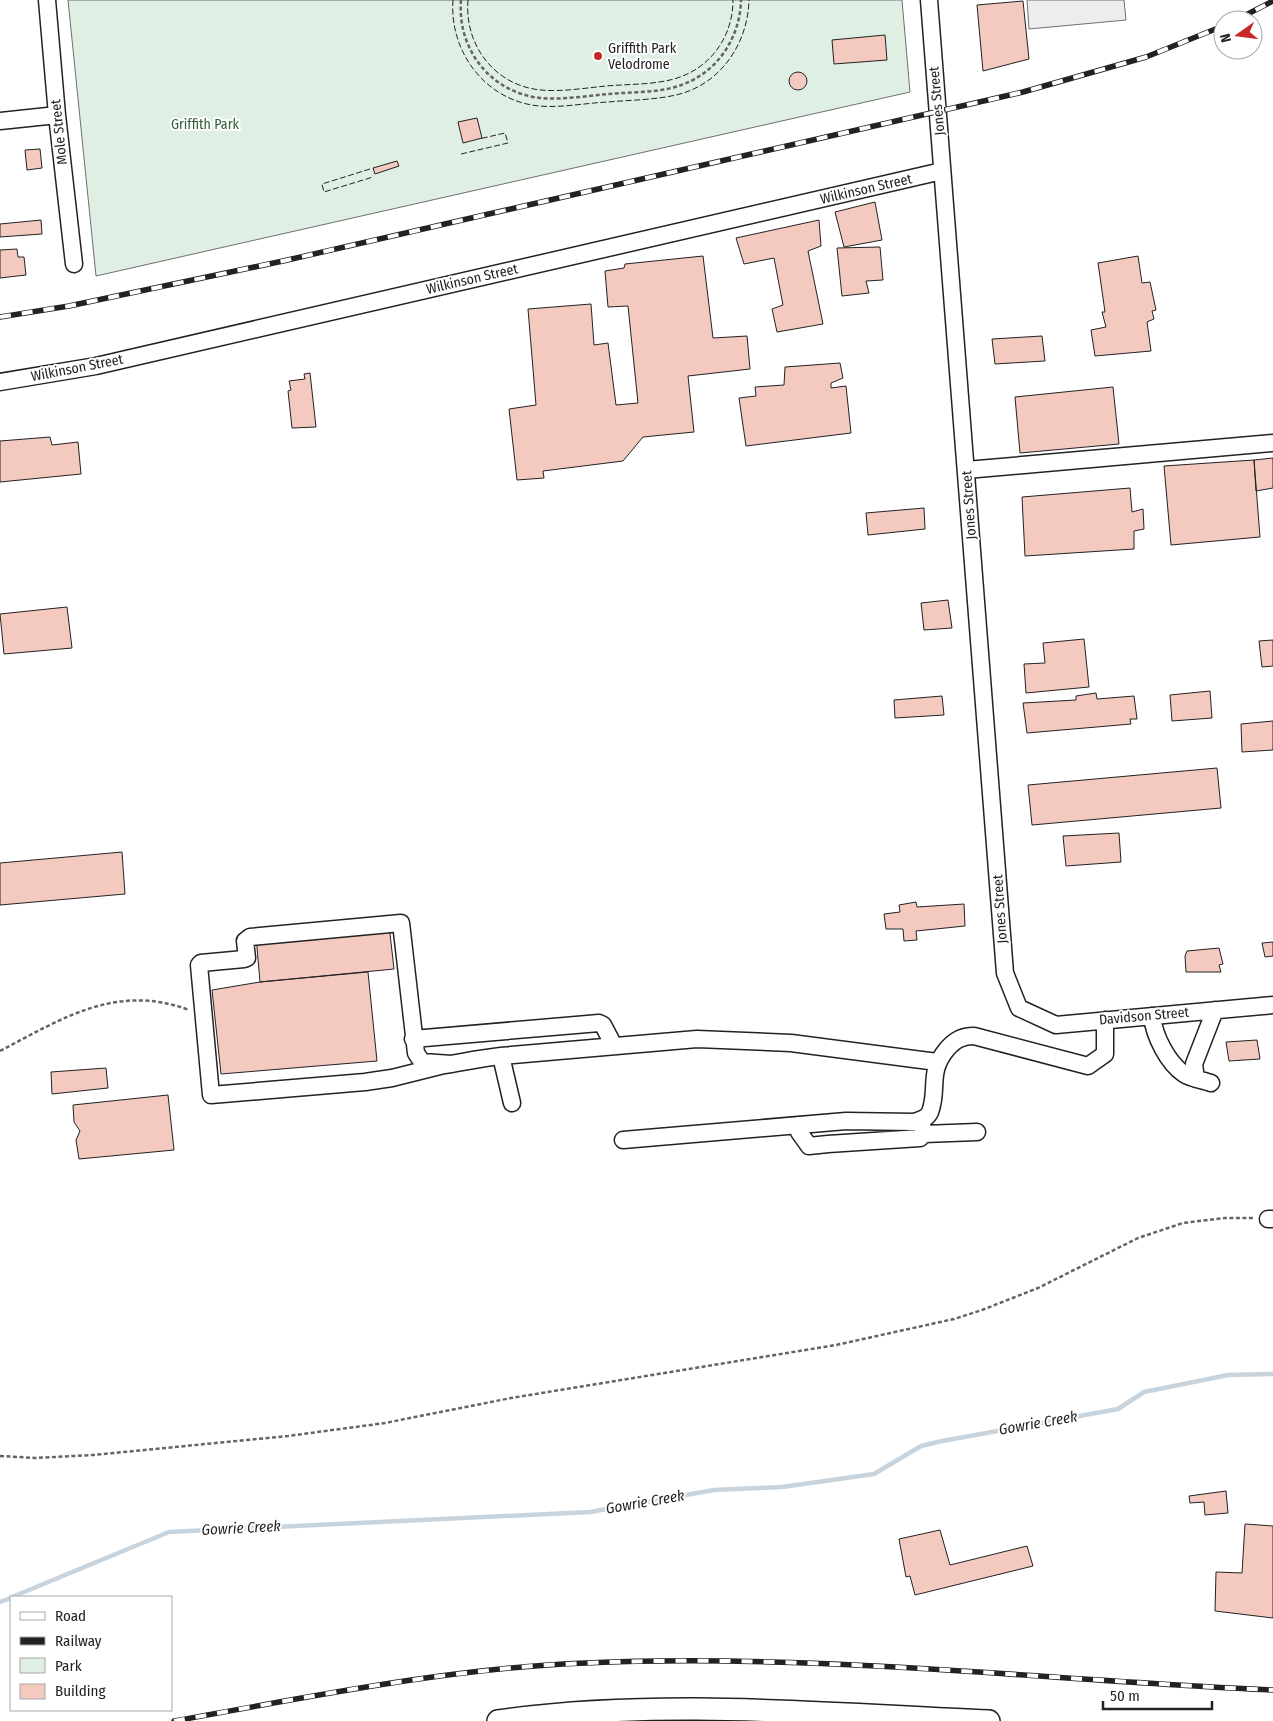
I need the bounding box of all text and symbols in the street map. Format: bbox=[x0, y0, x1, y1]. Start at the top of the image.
north arrow bbox=[1213, 10, 1263, 60]
text: N bbox=[1217, 32, 1235, 44]
place label: Griffith Park Velodrome bbox=[608, 40, 677, 73]
marker: Griffith Park Velodrome bbox=[592, 50, 604, 62]
street label: Jones Street bbox=[925, 65, 948, 136]
street label: Mole Street bbox=[47, 98, 71, 165]
park label: Griffith Park bbox=[171, 116, 240, 133]
street label: Wilkinson Street bbox=[818, 170, 914, 208]
street label: Wilkinson Street bbox=[424, 260, 520, 298]
street label: Wilkinson Street bbox=[29, 351, 125, 385]
street label: Jones Street bbox=[958, 469, 980, 540]
street label: Jones Street bbox=[989, 873, 1011, 944]
street label: Davidson Street bbox=[1098, 1004, 1190, 1028]
water label: Gowrie Creek bbox=[997, 1407, 1079, 1439]
water label: Gowrie Creek bbox=[604, 1486, 686, 1518]
water label: Gowrie Creek bbox=[201, 1517, 282, 1539]
legend bbox=[10, 1596, 172, 1711]
text: Road bbox=[55, 1607, 86, 1625]
text: Railway bbox=[55, 1632, 102, 1650]
text: Park bbox=[55, 1657, 82, 1675]
scale bar bbox=[1103, 1678, 1212, 1710]
text: Building bbox=[55, 1682, 106, 1700]
text: 50 m bbox=[1110, 1687, 1140, 1705]

